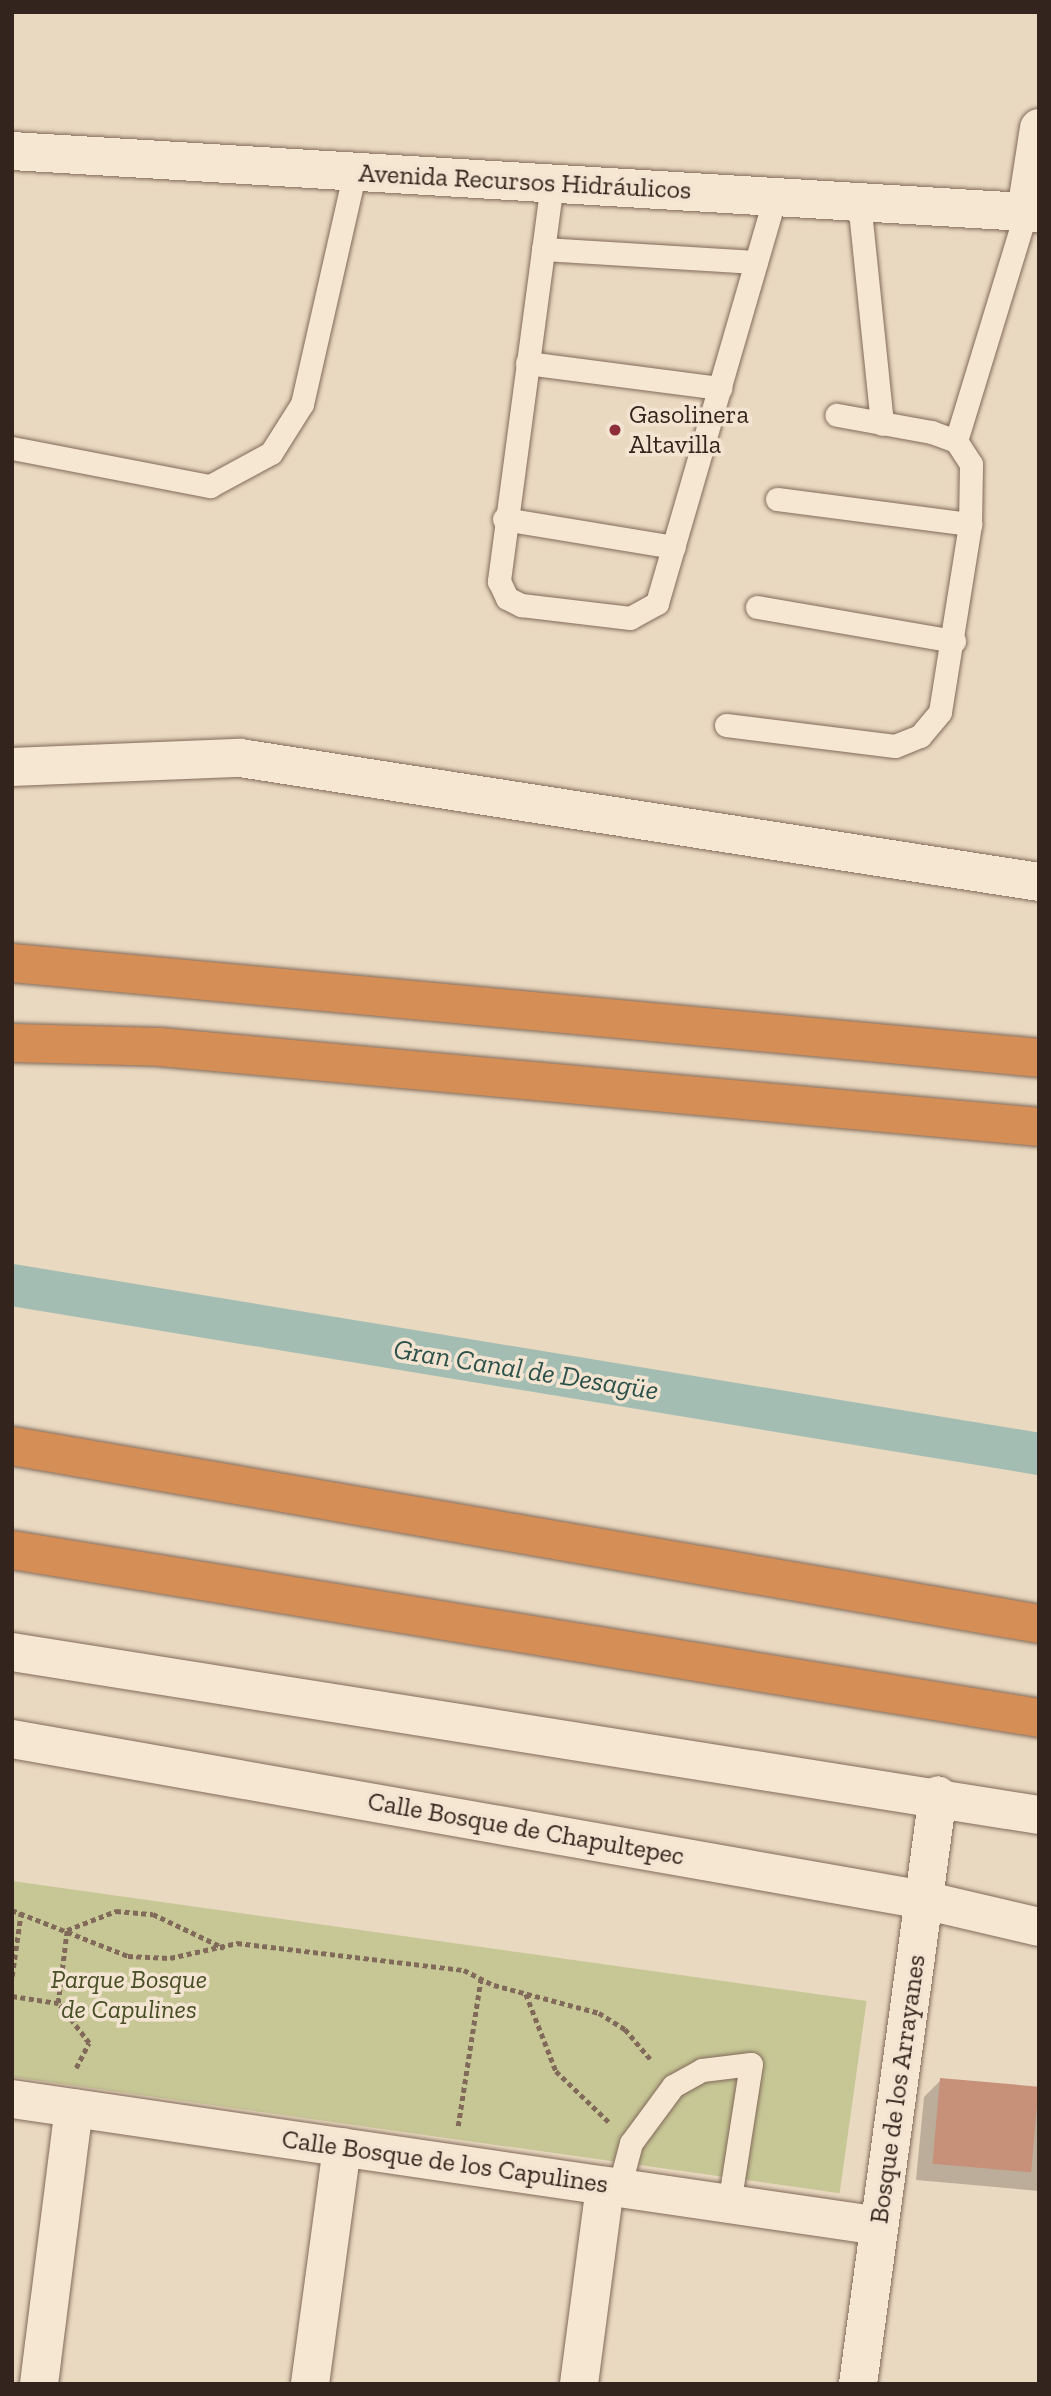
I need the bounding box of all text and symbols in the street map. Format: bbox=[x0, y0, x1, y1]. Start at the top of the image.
street label: Avenida Recursos Hidráulicos bbox=[358, 158, 692, 206]
place label: Gasolinera Altavilla bbox=[629, 399, 749, 460]
marker: Gasolinera Altavilla bbox=[607, 422, 623, 438]
water label: Gran Canal de Desagüe bbox=[391, 1332, 661, 1408]
street label: Calle Bosque de Chapultepec bbox=[365, 1786, 687, 1872]
street label: Bosque de los Arrayanes bbox=[864, 1952, 932, 2226]
park label: Parque Bosque de Capulines bbox=[51, 1964, 207, 2025]
street label: Calle Bosque de los Capulines bbox=[280, 2124, 610, 2200]

